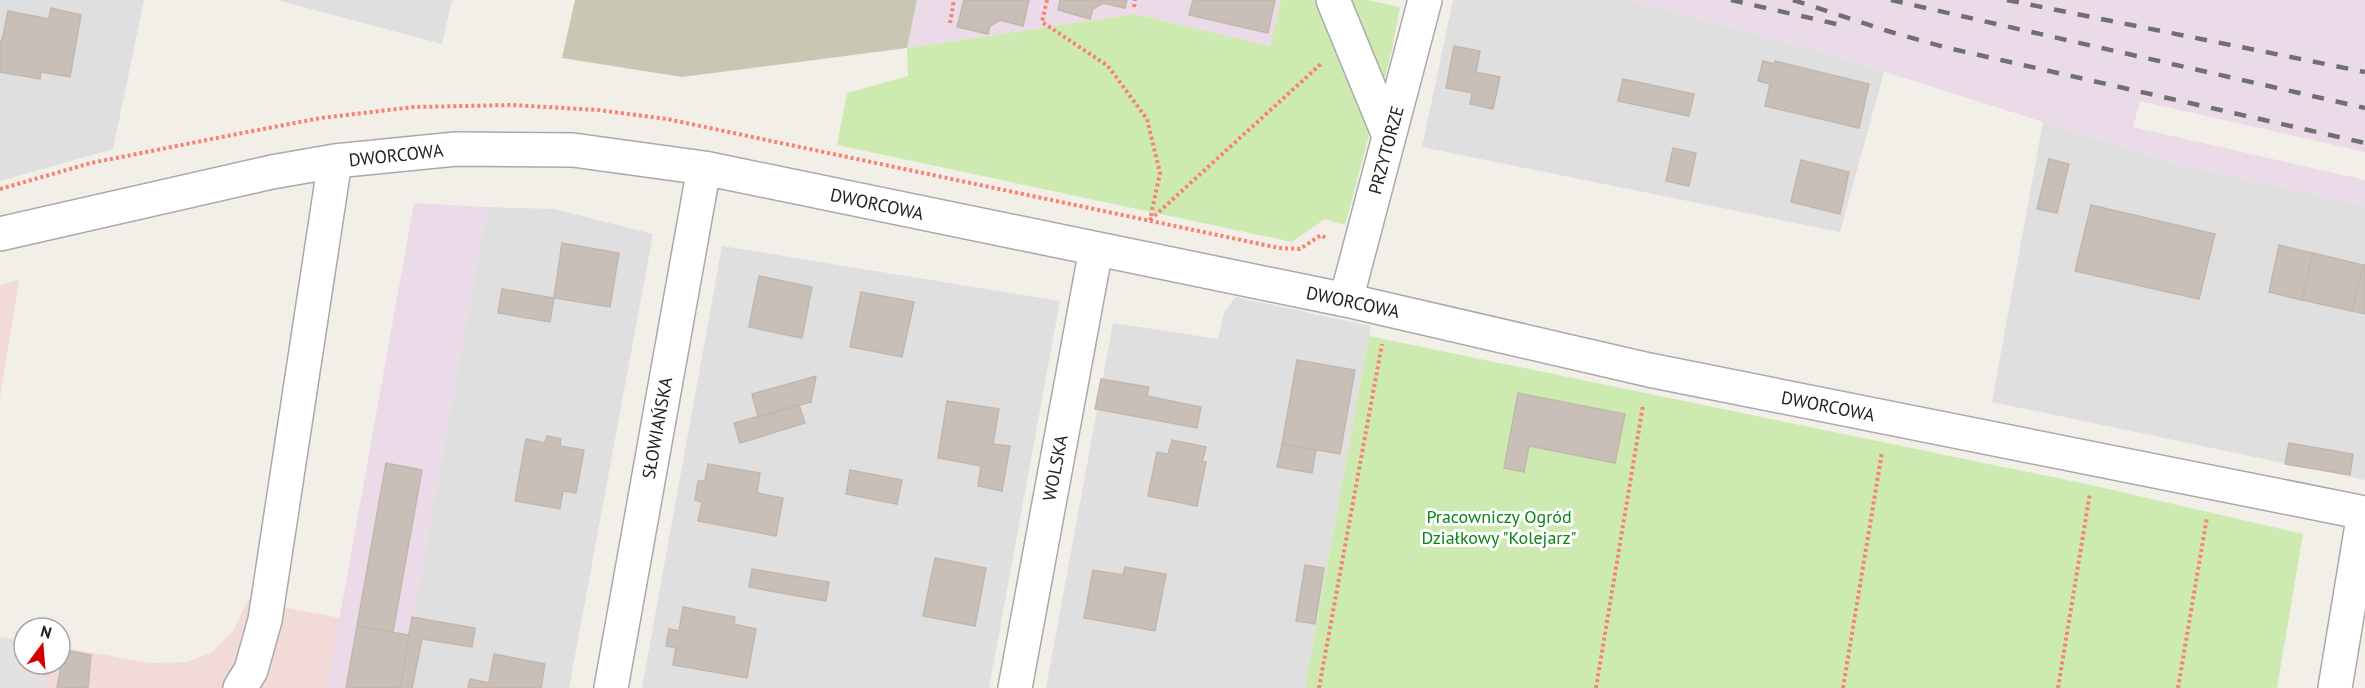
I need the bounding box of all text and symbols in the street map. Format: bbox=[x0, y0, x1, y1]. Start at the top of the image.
street label: PRZYTORZE bbox=[1363, 103, 1409, 197]
street label: DWORCOWA bbox=[348, 139, 445, 171]
street label: DWORCOWA bbox=[828, 183, 926, 225]
street label: DWORCOWA bbox=[1304, 281, 1402, 323]
street label: SŁOWIAŃSKA bbox=[637, 375, 677, 481]
street label: DWORCOWA bbox=[1779, 386, 1877, 426]
street label: WOLSKA bbox=[1037, 433, 1073, 503]
park label: Pracowniczy Ogród Działkowy "Kolejarz" bbox=[1421, 505, 1577, 549]
north arrow bbox=[12, 616, 72, 676]
text: N bbox=[38, 621, 54, 643]

